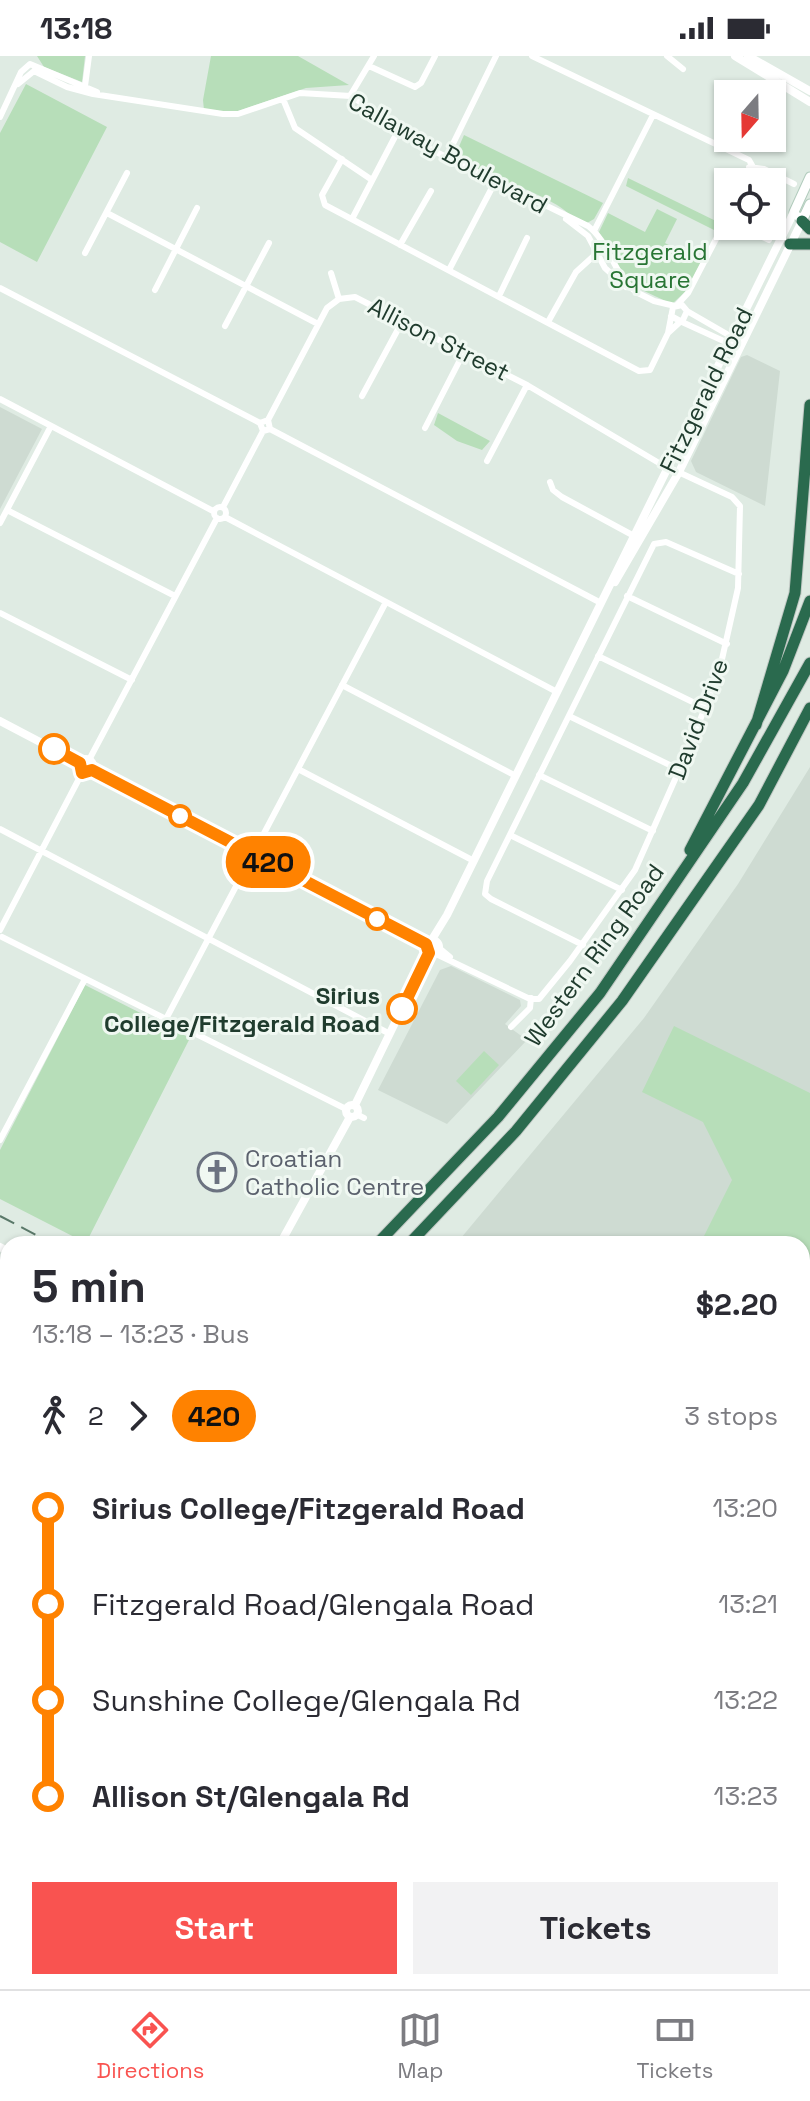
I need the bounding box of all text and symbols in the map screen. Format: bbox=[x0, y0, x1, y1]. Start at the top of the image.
text: 13:18 bbox=[40, 9, 112, 48]
north arrow bbox=[714, 80, 786, 152]
map controls bbox=[714, 80, 786, 240]
street label: Callaway Boulevard bbox=[343, 85, 553, 221]
button: locate bbox=[714, 168, 786, 240]
park label: Fitzgerald Square bbox=[592, 236, 708, 295]
street label: Allison Street bbox=[363, 290, 515, 388]
street label: Fitzgerald Road bbox=[653, 302, 759, 478]
street label: David Drive bbox=[661, 654, 735, 784]
unlabelled marker bbox=[39, 734, 69, 764]
unlabelled marker bbox=[169, 805, 191, 827]
line badge: 420 bbox=[222, 836, 314, 888]
text: 420 bbox=[242, 844, 294, 880]
street label: Western Ring Road bbox=[517, 858, 671, 1052]
unlabelled marker bbox=[366, 908, 388, 930]
place label: Sirius College/Fitzgerald Road bbox=[104, 980, 380, 1039]
marker: Sirius College/Fitzgerald Road bbox=[387, 994, 417, 1024]
place label: Croatian Catholic Centre bbox=[245, 1143, 424, 1202]
church icon: Croatian Catholic Centre bbox=[196, 1151, 238, 1193]
text: 5 min bbox=[32, 1259, 146, 1315]
text: $2.20 bbox=[696, 1285, 778, 1324]
text: 13:18 – 13:23 · Bus bbox=[32, 1317, 249, 1351]
icon: walk bbox=[32, 1394, 76, 1438]
icon: forward bbox=[116, 1394, 160, 1438]
text: 420 bbox=[188, 1398, 240, 1434]
text: 2 bbox=[88, 1399, 104, 1433]
text: 3 stops bbox=[684, 1399, 778, 1433]
text: Sirius College/Fitzgerald Road bbox=[92, 1489, 525, 1528]
text: 13:20 bbox=[713, 1491, 778, 1525]
text: Fitzgerald Road/Glengala Road bbox=[92, 1585, 534, 1624]
text: 13:21 bbox=[718, 1587, 778, 1621]
text: Sunshine College/Glengala Rd bbox=[92, 1681, 521, 1720]
text: 13:22 bbox=[713, 1683, 778, 1717]
text: Allison St/Glengala Rd bbox=[92, 1777, 410, 1816]
text: 13:23 bbox=[714, 1779, 778, 1813]
button: Start bbox=[32, 1882, 397, 1974]
button: Tickets bbox=[413, 1882, 778, 1974]
tab: Directions bbox=[97, 2008, 204, 2084]
tab: Map bbox=[398, 2008, 443, 2084]
tab: Tickets bbox=[637, 2008, 713, 2084]

